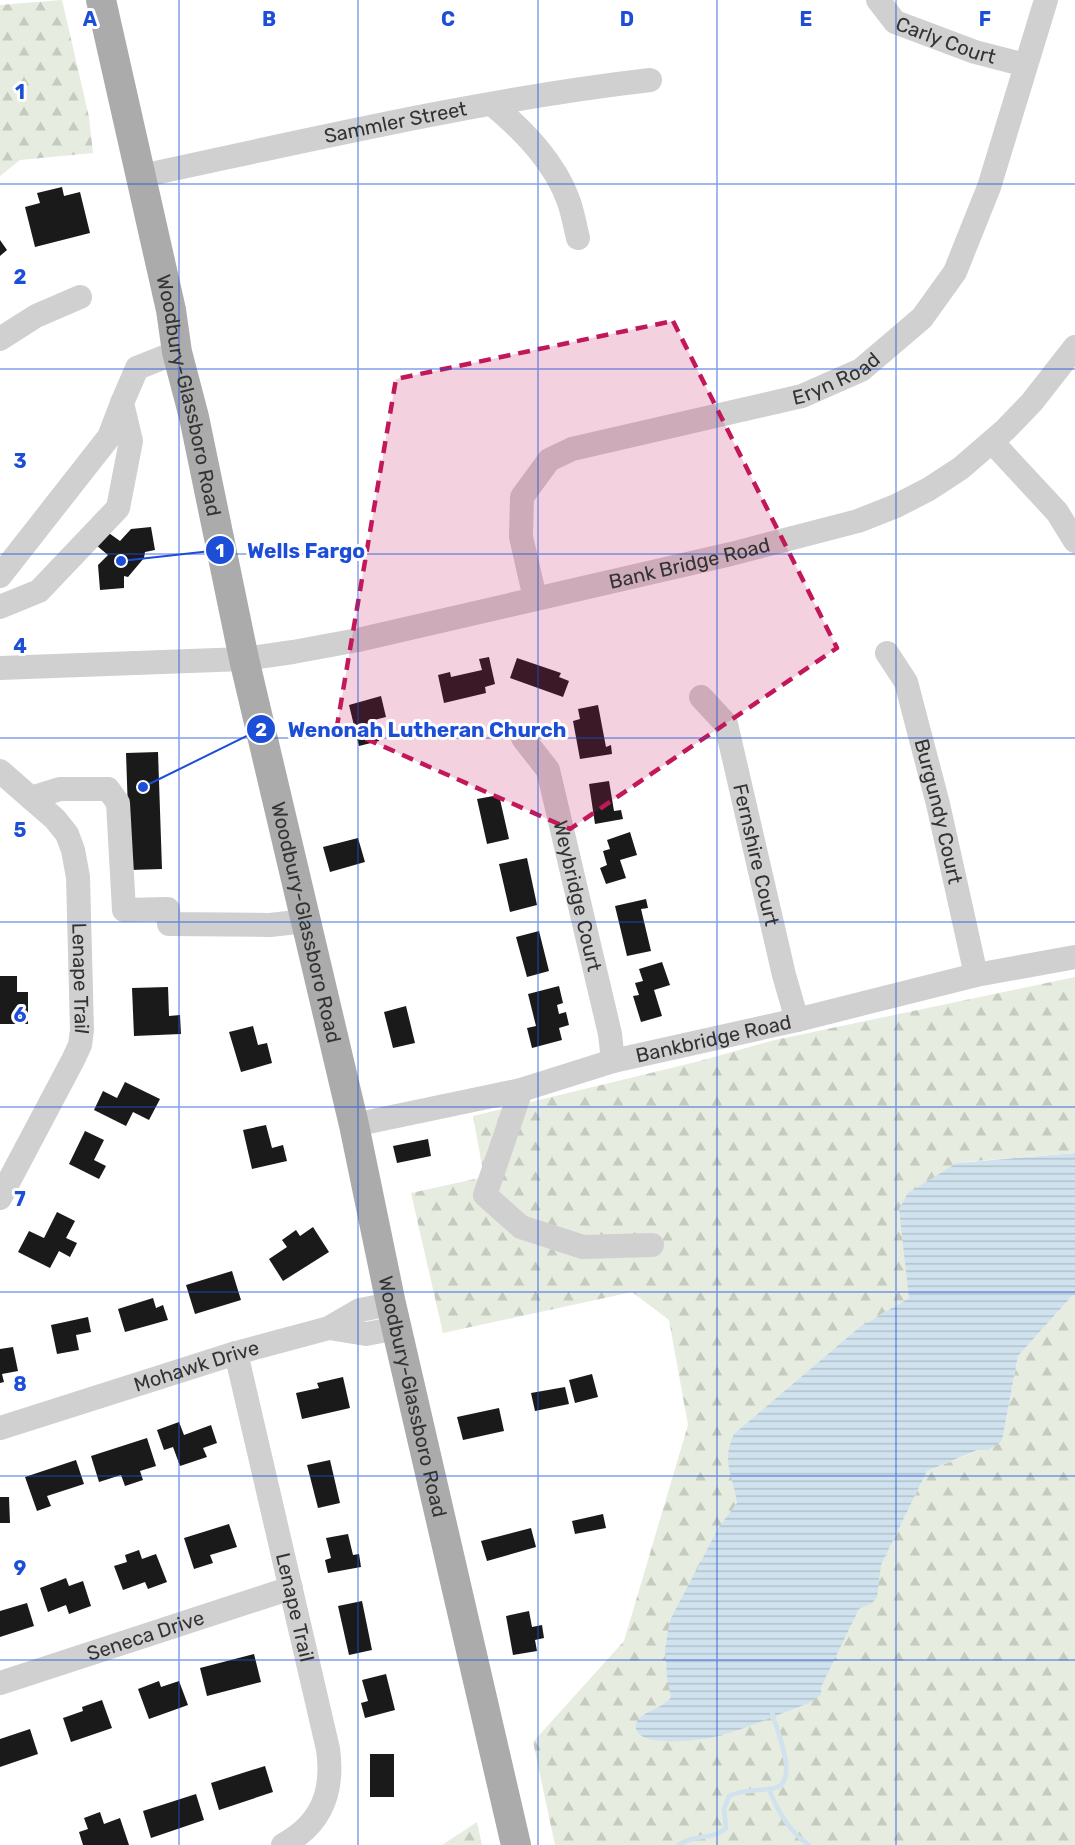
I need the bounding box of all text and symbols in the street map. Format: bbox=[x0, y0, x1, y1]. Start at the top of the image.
text: A bbox=[83, 7, 98, 31]
text: B bbox=[262, 7, 276, 31]
text: C bbox=[441, 7, 455, 31]
text: D bbox=[620, 7, 634, 31]
text: E bbox=[800, 7, 812, 31]
text: F bbox=[979, 7, 991, 31]
street label: Carly Court bbox=[893, 11, 999, 69]
text: 1 bbox=[15, 80, 25, 104]
street label: Sammler Street bbox=[322, 96, 469, 148]
text: 2 bbox=[14, 265, 27, 289]
street label: Woodbury-Glassboro Road bbox=[151, 272, 226, 518]
street label: Eryn Road bbox=[790, 347, 885, 410]
text: 3 bbox=[13, 449, 27, 473]
callout: Wells Fargo bbox=[205, 531, 377, 570]
street label: Bank Bridge Road bbox=[607, 532, 773, 594]
text: Wells Fargo bbox=[247, 538, 365, 563]
text: 1 bbox=[216, 540, 224, 562]
text: 4 bbox=[13, 634, 27, 658]
callout: Wenonah Lutheran Church bbox=[246, 710, 579, 749]
text: Wenonah Lutheran Church bbox=[288, 717, 566, 742]
text: 2 bbox=[255, 719, 267, 741]
street label: Burgundy Court bbox=[909, 736, 967, 886]
street label: Fernshire Court bbox=[728, 781, 784, 928]
street label: Woodbury-Glassboro Road bbox=[266, 799, 346, 1045]
text: 5 bbox=[14, 818, 27, 842]
street label: Weybridge Court bbox=[548, 818, 607, 974]
street label: Lenape Trail bbox=[67, 922, 94, 1035]
text: 6 bbox=[13, 1003, 27, 1027]
street label: Bankbridge Road bbox=[633, 1010, 793, 1068]
text: 7 bbox=[14, 1187, 26, 1211]
street label: Woodbury-Glassboro Road bbox=[373, 1274, 452, 1519]
street label: Mohawk Drive bbox=[131, 1335, 262, 1397]
text: 8 bbox=[13, 1372, 27, 1396]
street label: Lenape Trail bbox=[271, 1550, 319, 1664]
text: 9 bbox=[14, 1556, 27, 1580]
street label: Seneca Drive bbox=[84, 1605, 207, 1666]

